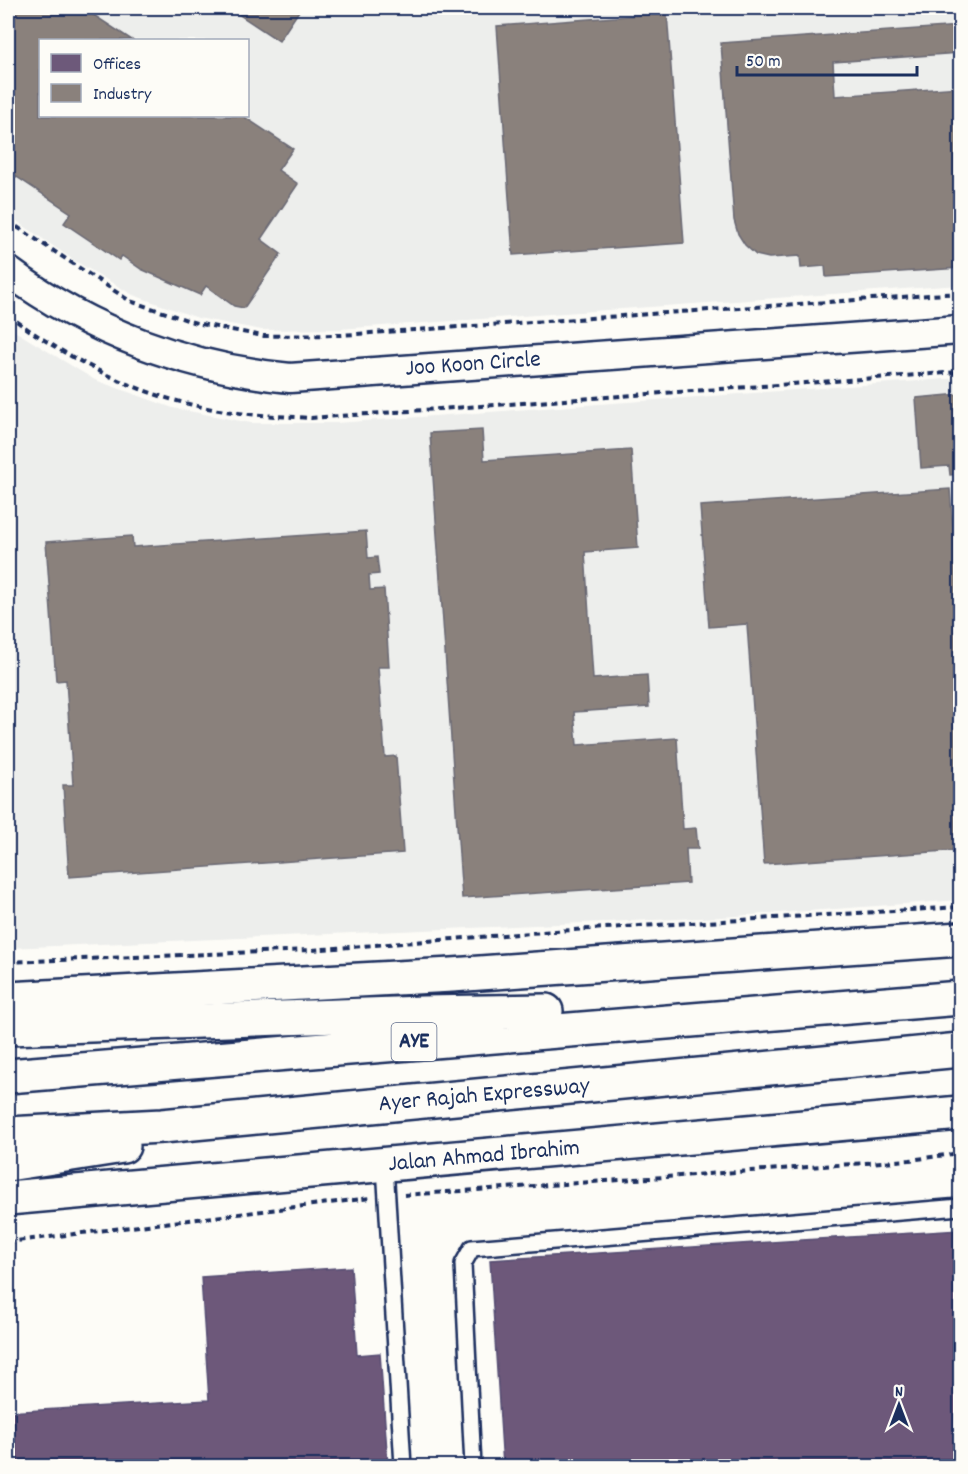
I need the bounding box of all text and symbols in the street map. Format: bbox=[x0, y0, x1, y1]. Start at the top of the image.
legend bbox=[39, 39, 249, 117]
scale bar bbox=[737, 39, 917, 77]
text: 50 m bbox=[746, 50, 781, 75]
text: Offices bbox=[93, 53, 141, 78]
text: Industry bbox=[93, 83, 152, 108]
street label: Joo Koon Circle bbox=[404, 343, 542, 387]
road number: AYE bbox=[392, 1023, 436, 1061]
street label: Ayer Rajah Expressway bbox=[377, 1070, 592, 1122]
street label: Jalan Ahmad Ibrahim bbox=[387, 1132, 581, 1182]
north arrow bbox=[869, 1375, 929, 1435]
text: N bbox=[895, 1381, 903, 1404]

